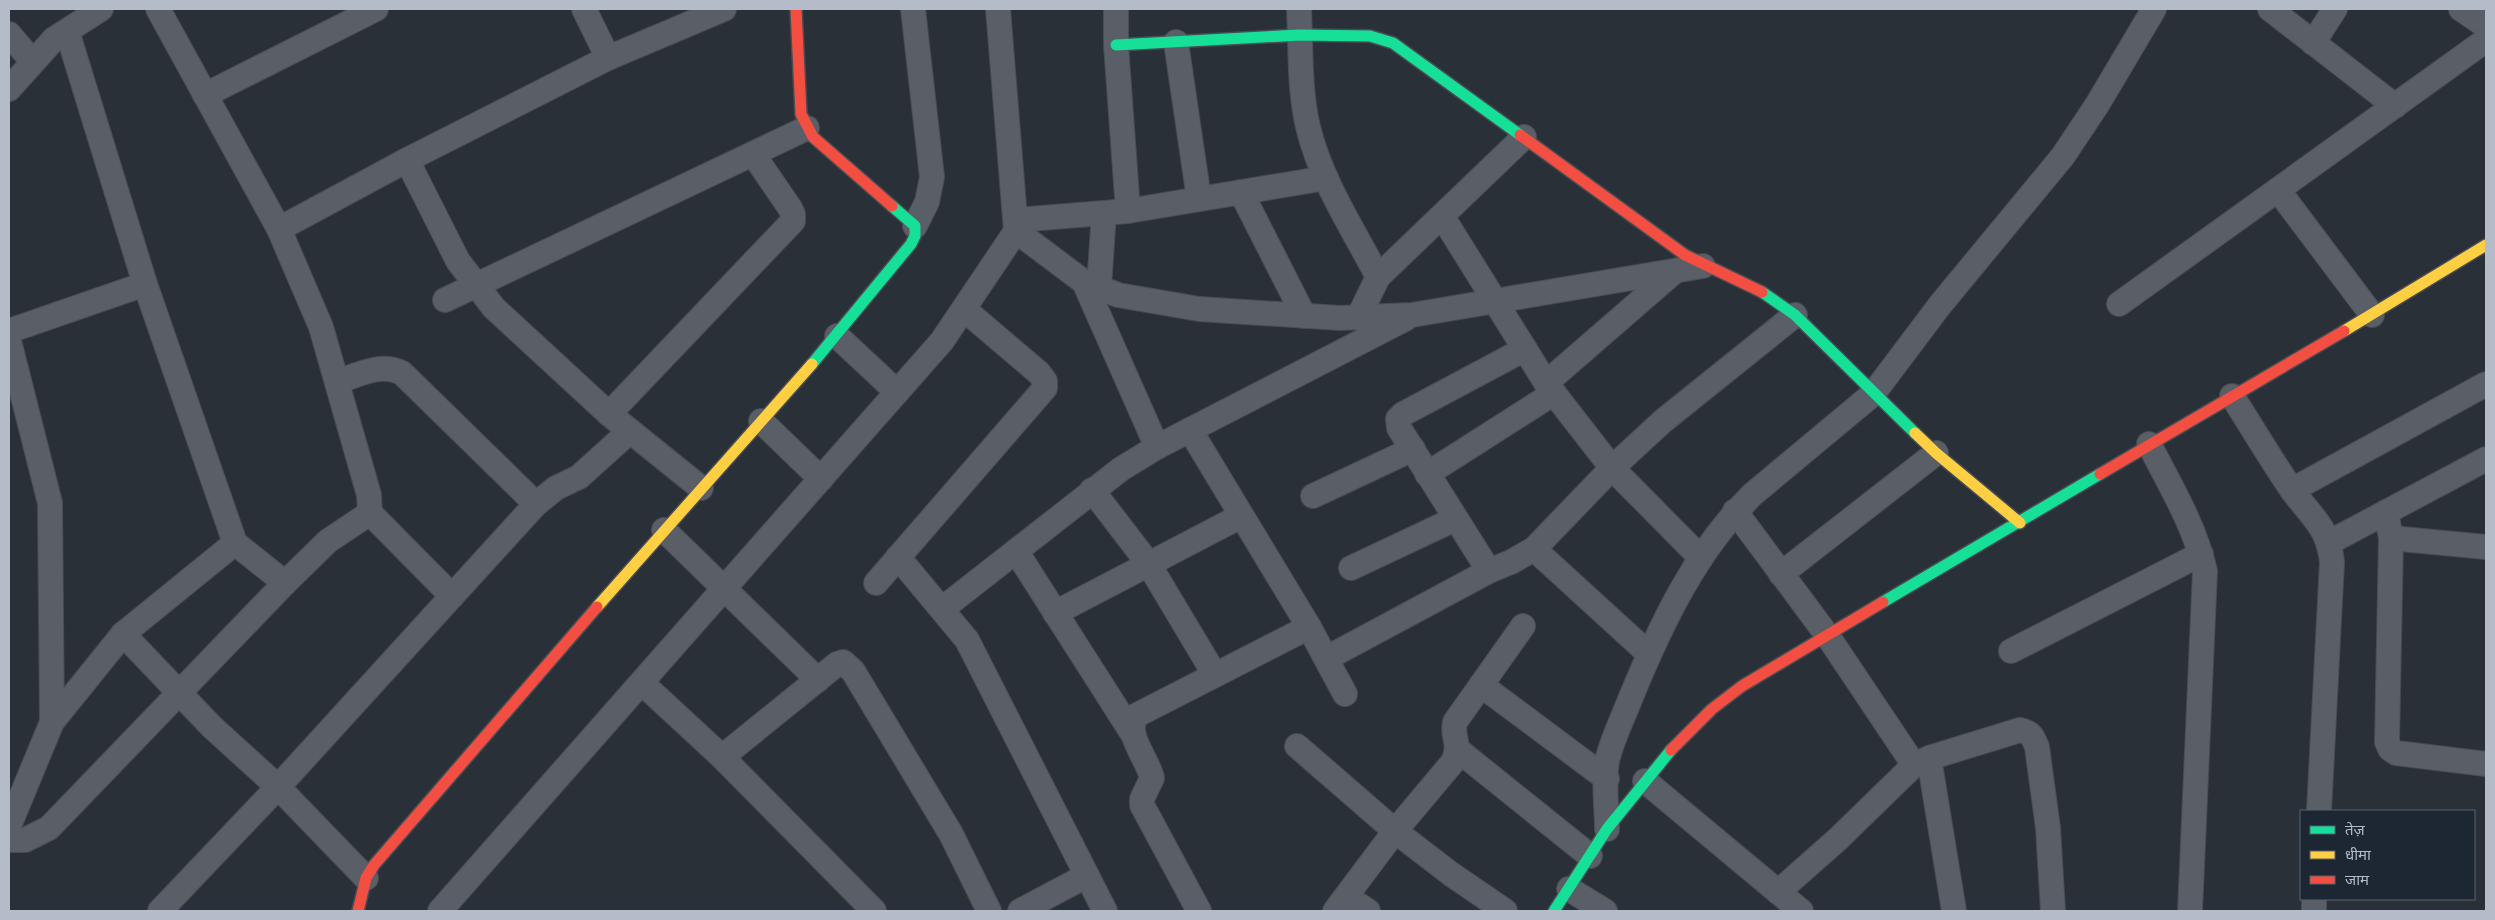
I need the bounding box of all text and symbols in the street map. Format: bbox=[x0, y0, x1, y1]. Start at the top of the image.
legend bbox=[2300, 810, 2475, 900]
text: तेज़ bbox=[2345, 820, 2366, 838]
text: धीमा bbox=[2345, 845, 2372, 863]
text: जाम bbox=[2345, 870, 2370, 888]

